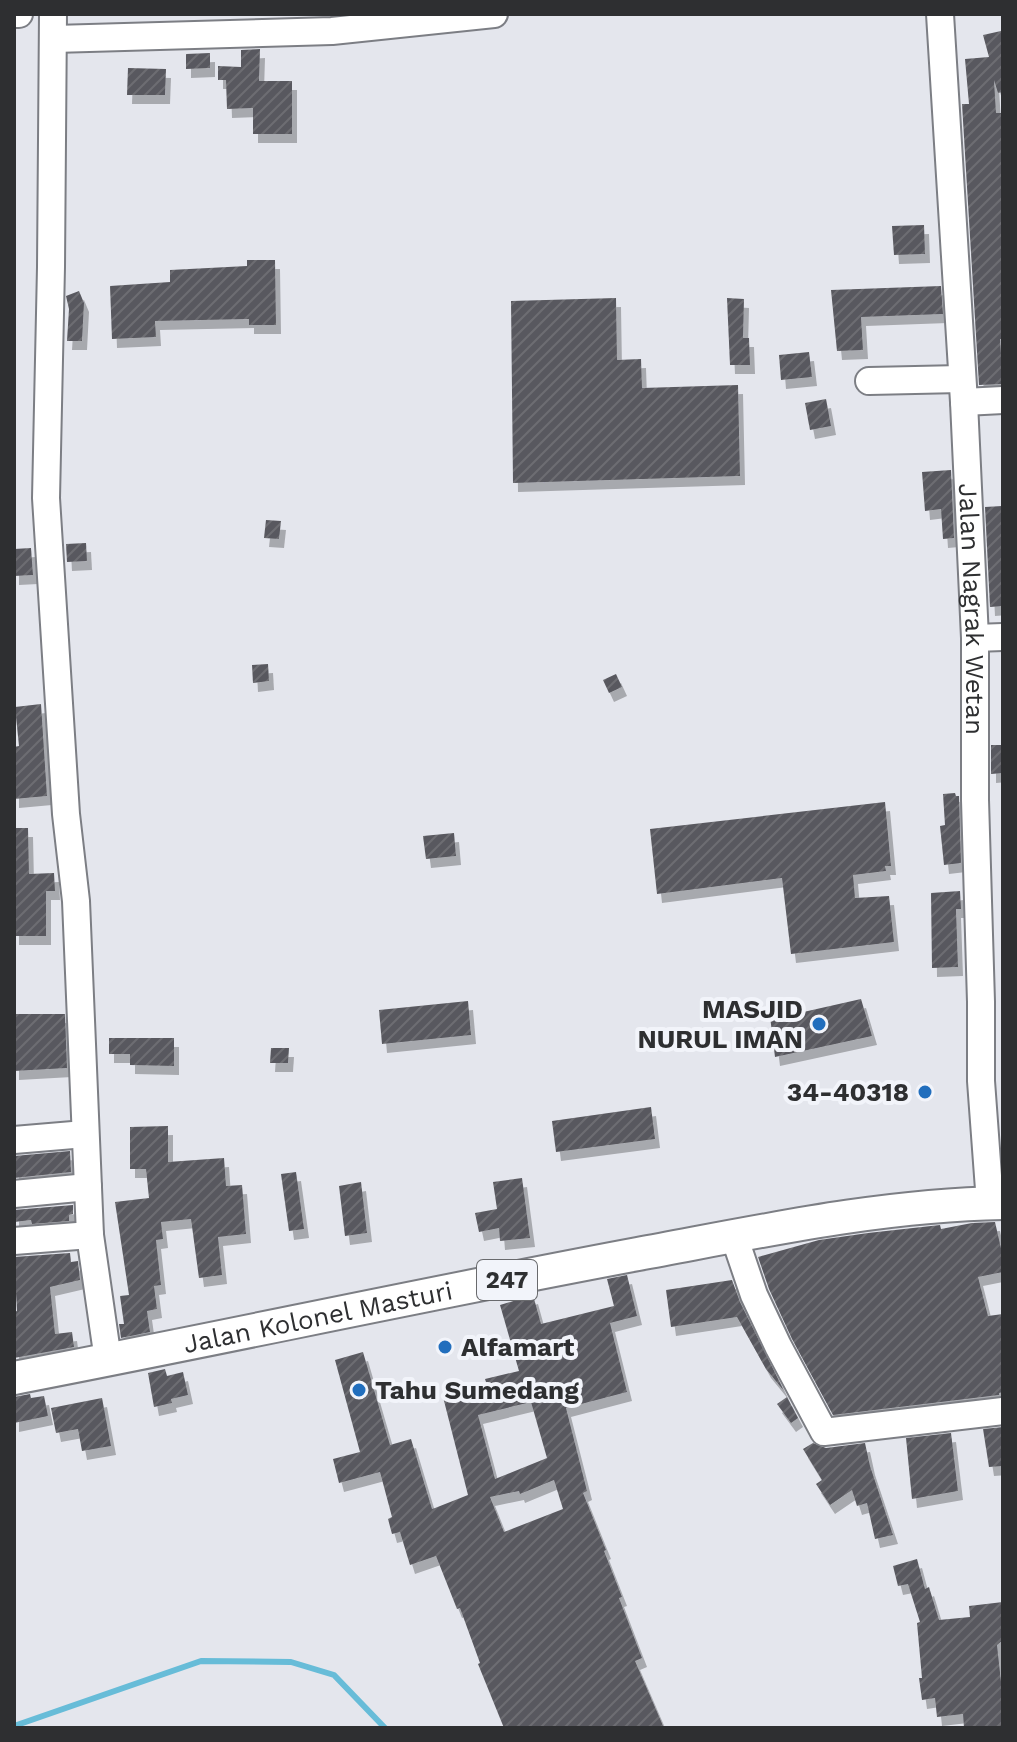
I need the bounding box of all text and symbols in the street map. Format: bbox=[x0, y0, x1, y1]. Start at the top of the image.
street label: Jalan Nagrak Wetan bbox=[953, 482, 990, 735]
place label: MASJID NURUL IMAN bbox=[638, 994, 803, 1054]
marker: MASJID NURUL IMAN bbox=[810, 1015, 828, 1033]
place label: 34-40318 bbox=[787, 1077, 909, 1107]
marker: 34-40318 bbox=[916, 1083, 934, 1101]
road number: 247 bbox=[477, 1260, 537, 1300]
street label: Jalan Kolonel Masturi bbox=[181, 1275, 455, 1359]
place label: Alfamart bbox=[461, 1332, 575, 1362]
marker: Alfamart bbox=[436, 1338, 454, 1356]
place label: Tahu Sumedang bbox=[375, 1375, 579, 1405]
marker: Tahu Sumedang bbox=[350, 1381, 368, 1399]

